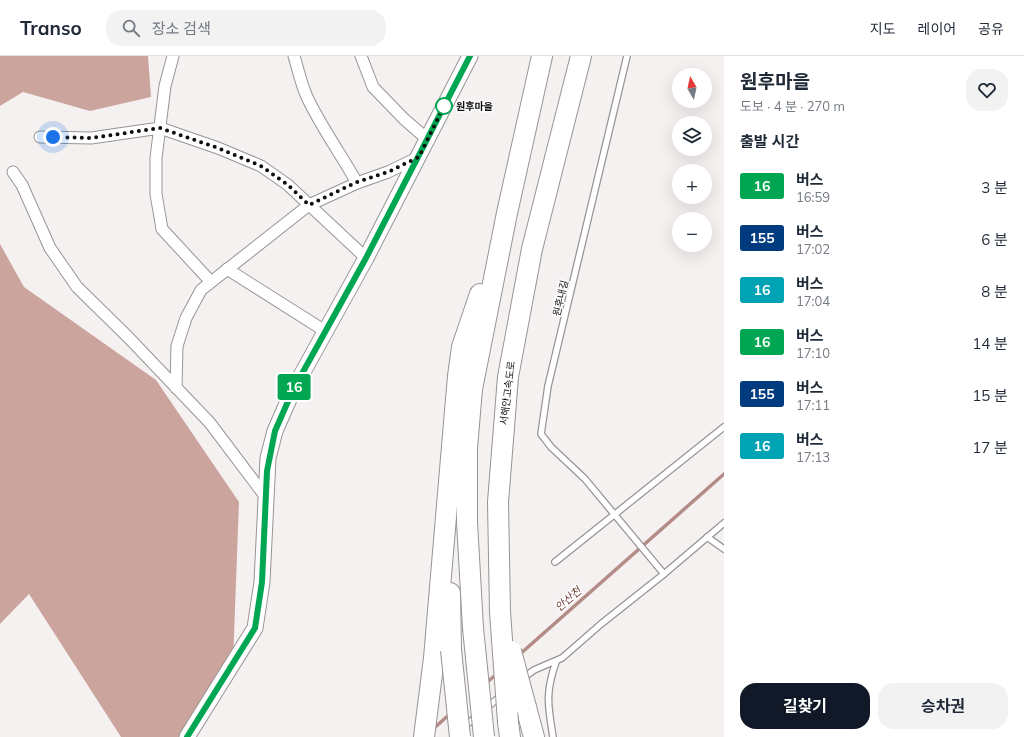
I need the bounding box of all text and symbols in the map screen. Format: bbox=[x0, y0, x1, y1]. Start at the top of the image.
search box bbox=[106, 10, 386, 46]
text: Transo bbox=[20, 16, 82, 40]
icon: search bbox=[120, 17, 142, 39]
text: 장소 검색 bbox=[152, 19, 211, 38]
text: 지도 bbox=[870, 20, 896, 38]
text: 레이어 bbox=[918, 20, 956, 38]
text: 공유 bbox=[978, 20, 1004, 38]
north arrow bbox=[672, 68, 712, 108]
map controls bbox=[672, 68, 712, 252]
text: 원후마을 bbox=[740, 69, 810, 93]
button: heart bbox=[966, 69, 1008, 111]
marker: 원후마을 bbox=[435, 97, 453, 115]
text: 도보 · 4 분 · 270 m bbox=[740, 98, 845, 114]
place label: 원후마을 bbox=[456, 100, 493, 113]
button: layers bbox=[672, 116, 712, 156]
your location bbox=[43, 127, 63, 147]
text: 출발 시간 bbox=[740, 132, 799, 151]
button: + bbox=[672, 164, 712, 204]
text: 버스 bbox=[796, 170, 824, 189]
text: 16 bbox=[754, 177, 770, 195]
text: 3 분 bbox=[981, 178, 1008, 197]
text: 16:59 bbox=[796, 189, 830, 205]
button: − bbox=[672, 212, 712, 252]
text: 버스 bbox=[796, 222, 824, 241]
text: 155 bbox=[749, 229, 775, 247]
text: 6 분 bbox=[981, 230, 1008, 249]
text: 17:02 bbox=[796, 241, 830, 257]
text: 버스 bbox=[796, 274, 824, 293]
street label: 원후내길 bbox=[550, 279, 571, 318]
text: 16 bbox=[754, 281, 770, 299]
text: 8 분 bbox=[981, 282, 1008, 301]
text: 17:04 bbox=[796, 293, 830, 309]
text: 버스 bbox=[796, 326, 824, 345]
text: 16 bbox=[754, 333, 770, 351]
text: 14 분 bbox=[972, 334, 1008, 353]
text: 17:10 bbox=[796, 345, 830, 361]
street label: 서해안고속도로 bbox=[497, 360, 518, 426]
line badge: 16 bbox=[276, 374, 312, 400]
text: 16 bbox=[286, 378, 302, 396]
text: 버스 bbox=[796, 378, 824, 397]
text: 155 bbox=[749, 385, 775, 403]
text: 15 분 bbox=[972, 386, 1008, 405]
text: 17:11 bbox=[796, 397, 830, 413]
text: 버스 bbox=[796, 430, 824, 449]
text: 16 bbox=[754, 437, 770, 455]
text: 17 분 bbox=[972, 438, 1008, 457]
text: 17:13 bbox=[796, 449, 830, 465]
water label: 안산천 bbox=[552, 583, 585, 614]
button: 길찾기 bbox=[740, 683, 870, 729]
button: 승차권 bbox=[878, 683, 1008, 729]

